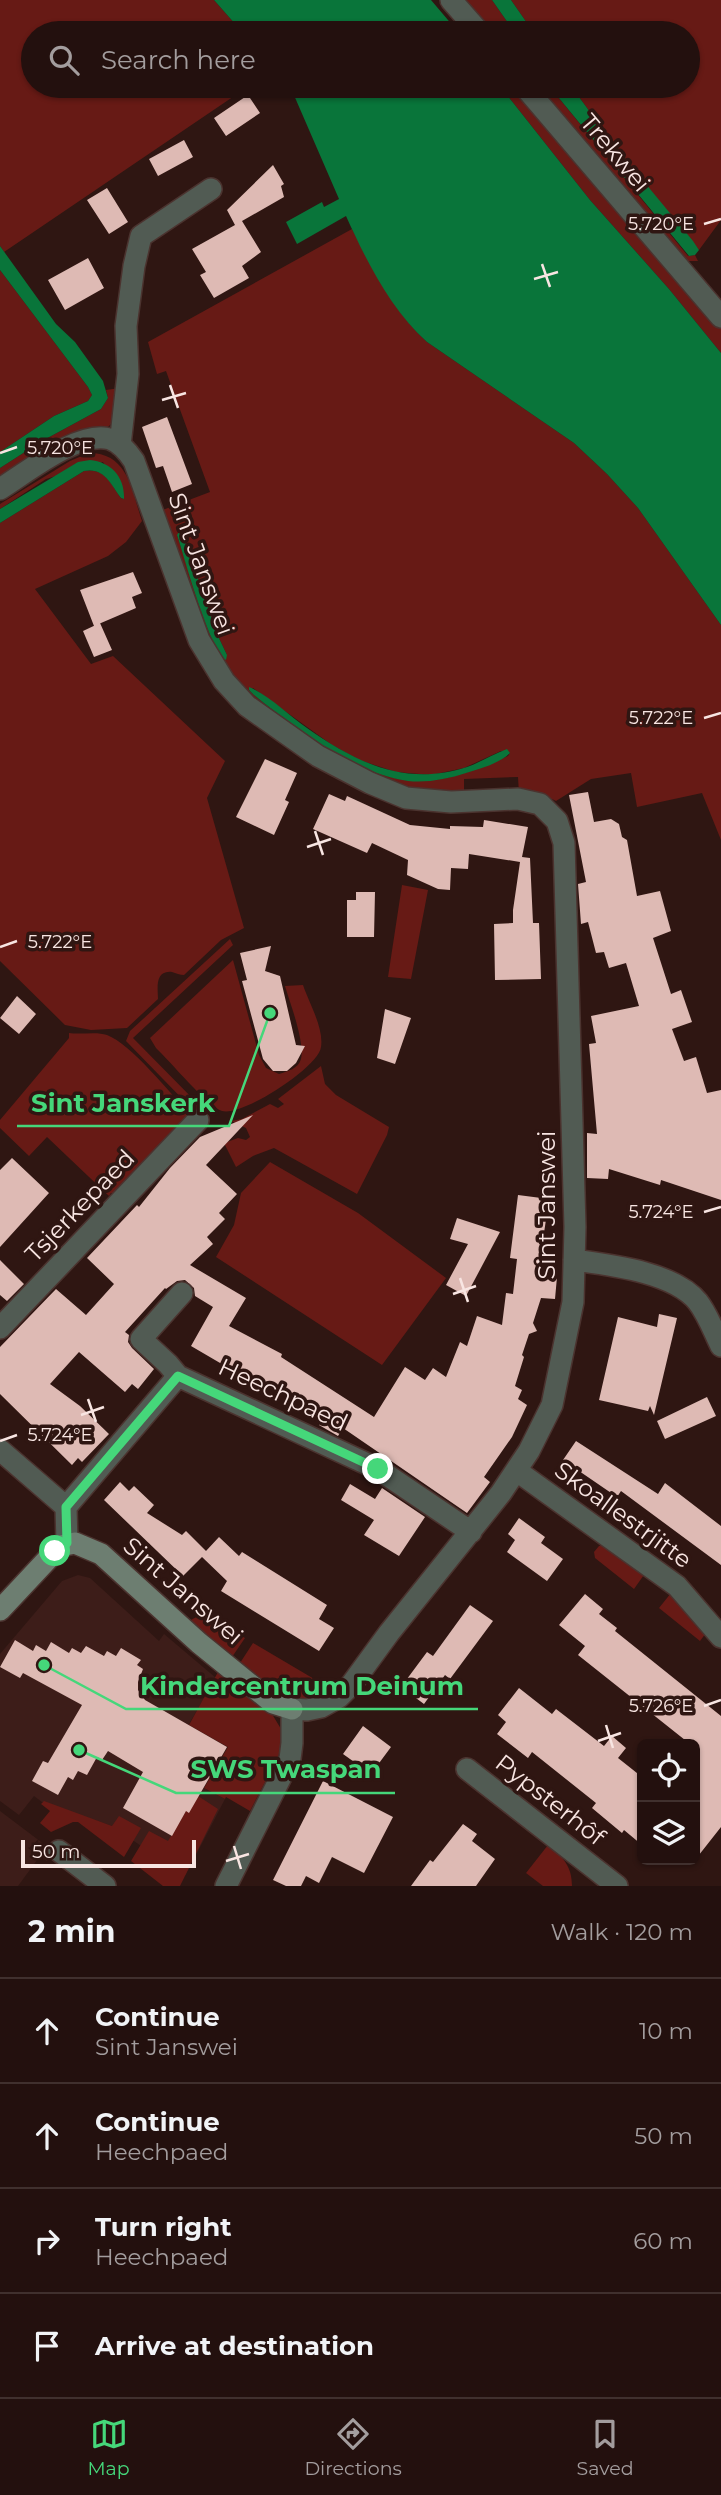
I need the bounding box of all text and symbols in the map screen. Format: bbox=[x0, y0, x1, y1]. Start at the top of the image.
search box bbox=[21, 21, 700, 98]
icon: search bbox=[45, 41, 83, 79]
text: Search here bbox=[101, 44, 256, 76]
street label: Trekwei bbox=[574, 108, 656, 197]
text: 5.720°E bbox=[628, 213, 694, 235]
text: 5.720°E bbox=[27, 437, 93, 459]
street label: Sint Janswei bbox=[162, 489, 241, 639]
text: 5.722°E bbox=[629, 707, 693, 729]
text: 5.722°E bbox=[28, 931, 92, 953]
callout: Sint Janskerk bbox=[17, 1079, 229, 1126]
text: Sint Janskerk bbox=[31, 1087, 216, 1119]
street label: Sint Janswei bbox=[532, 1130, 561, 1280]
street label: Tsjerkepaed bbox=[19, 1144, 140, 1268]
text: 5.724°E bbox=[628, 1201, 694, 1223]
street label: Heechpaed bbox=[214, 1352, 352, 1437]
text: 5.724°E bbox=[27, 1424, 93, 1446]
route end bbox=[362, 1453, 393, 1484]
street label: Skoallestrjitte bbox=[549, 1455, 697, 1574]
street label: Sint Janswei bbox=[118, 1531, 249, 1650]
route start bbox=[39, 1535, 70, 1566]
callout: Kindercentrum Deinum bbox=[126, 1662, 478, 1709]
text: Kindercentrum Deinum bbox=[140, 1670, 464, 1702]
text: 5.726°E bbox=[629, 1695, 693, 1717]
map controls bbox=[637, 1739, 700, 1865]
button: locate bbox=[637, 1739, 700, 1802]
callout: SWS Twaspan bbox=[176, 1746, 395, 1793]
street label: Pypsterhôf bbox=[490, 1748, 611, 1852]
text: SWS Twaspan bbox=[191, 1753, 381, 1785]
button: layers bbox=[637, 1802, 700, 1865]
scale bar bbox=[21, 1837, 196, 1869]
text: 50 m bbox=[32, 1840, 80, 1863]
text: 2 min bbox=[28, 1913, 115, 1950]
text: Walk · 120 m bbox=[550, 1918, 693, 1946]
text: Continue bbox=[95, 2001, 220, 2033]
icon: ahead bbox=[28, 2012, 66, 2050]
text: 10 m bbox=[639, 2017, 693, 2045]
text: Sint Janswei bbox=[95, 2033, 238, 2061]
text: Continue bbox=[95, 2106, 220, 2138]
icon: ahead bbox=[28, 2117, 66, 2155]
text: 50 m bbox=[634, 2122, 693, 2150]
text: Heechpaed bbox=[95, 2138, 228, 2166]
text: Turn right bbox=[95, 2211, 231, 2243]
icon: right bbox=[28, 2222, 66, 2260]
text: 60 m bbox=[633, 2227, 693, 2255]
text: Heechpaed bbox=[95, 2243, 228, 2271]
icon: arrive bbox=[28, 2327, 66, 2365]
text: Arrive at destination bbox=[95, 2330, 374, 2362]
tab: Map bbox=[87, 2415, 130, 2480]
tab: Directions bbox=[304, 2415, 402, 2480]
tab: Saved bbox=[577, 2415, 634, 2480]

